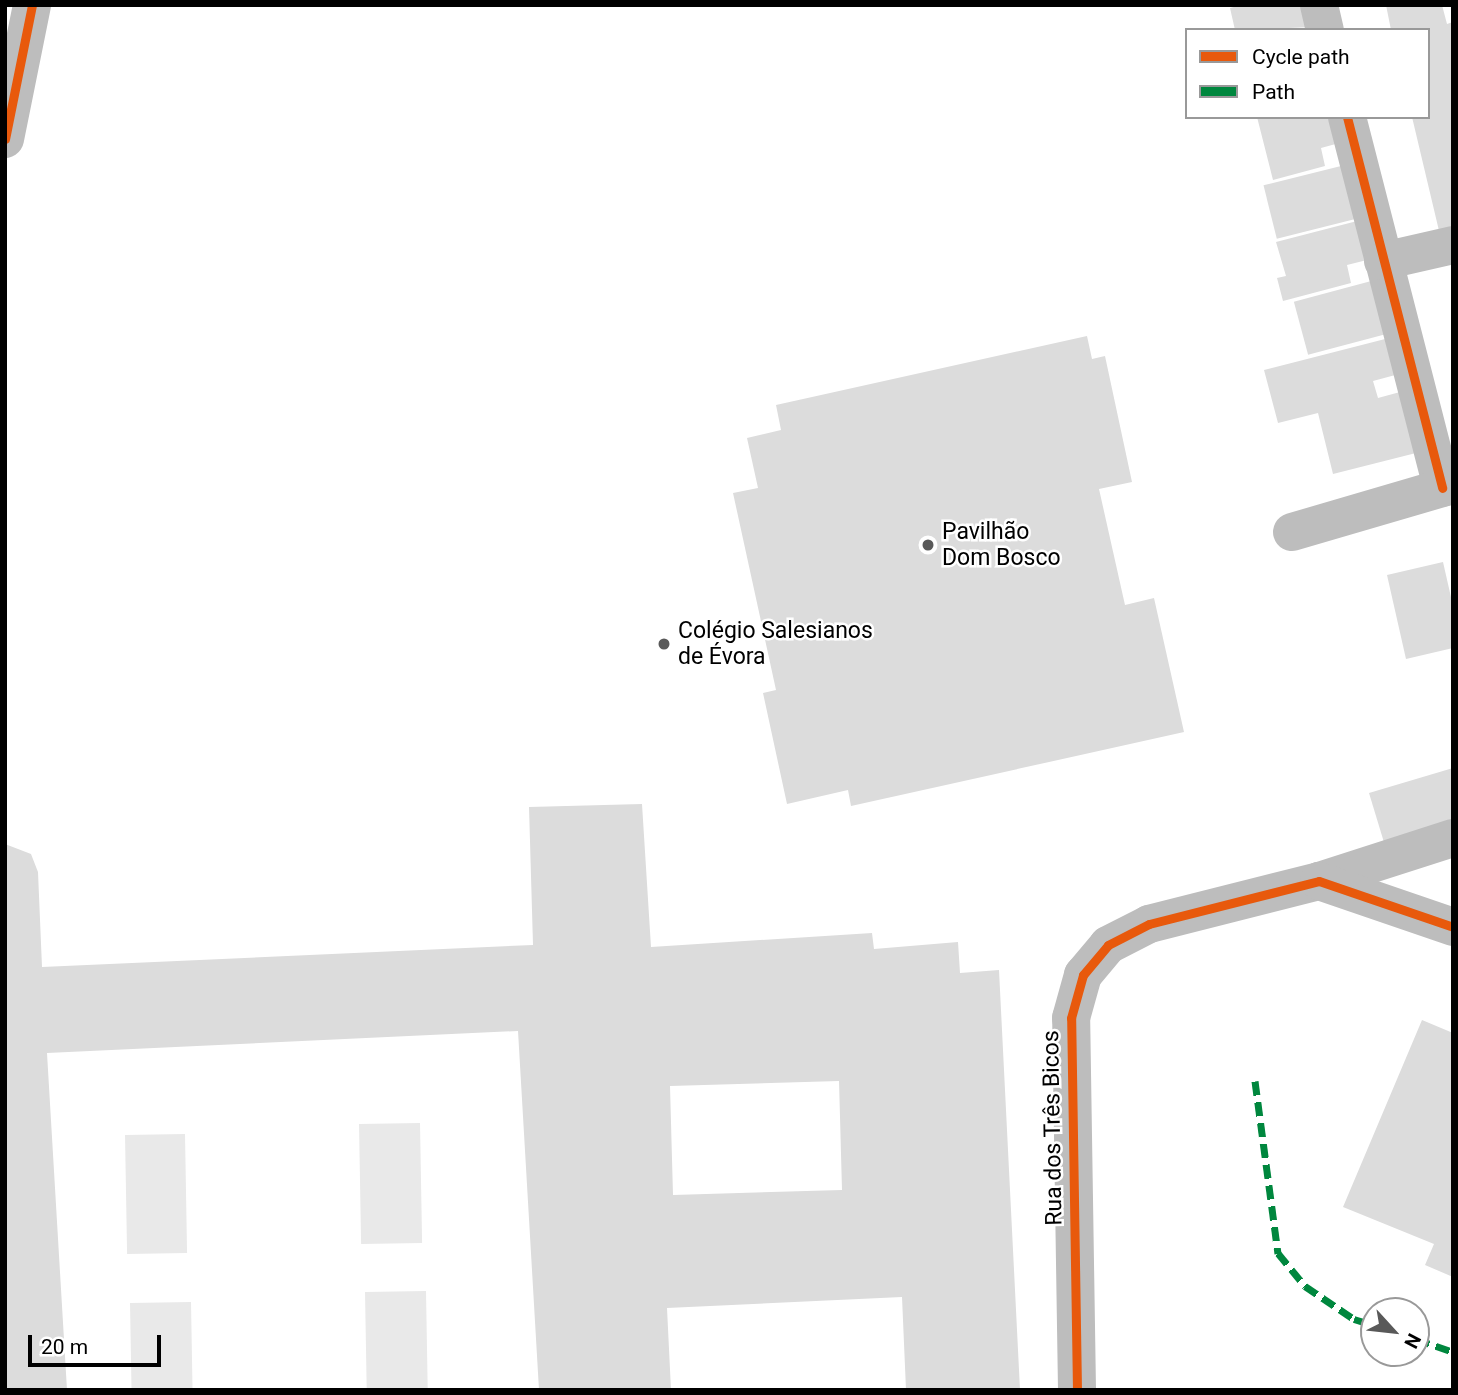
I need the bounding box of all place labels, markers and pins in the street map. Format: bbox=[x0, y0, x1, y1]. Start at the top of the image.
place label: Pavilhão Dom Bosco bbox=[942, 518, 1061, 572]
marker: Pavilhão Dom Bosco bbox=[920, 537, 936, 553]
place label: Colégio Salesianos de Évora bbox=[678, 617, 873, 671]
marker: Colégio Salesianos de Évora bbox=[656, 636, 672, 652]

